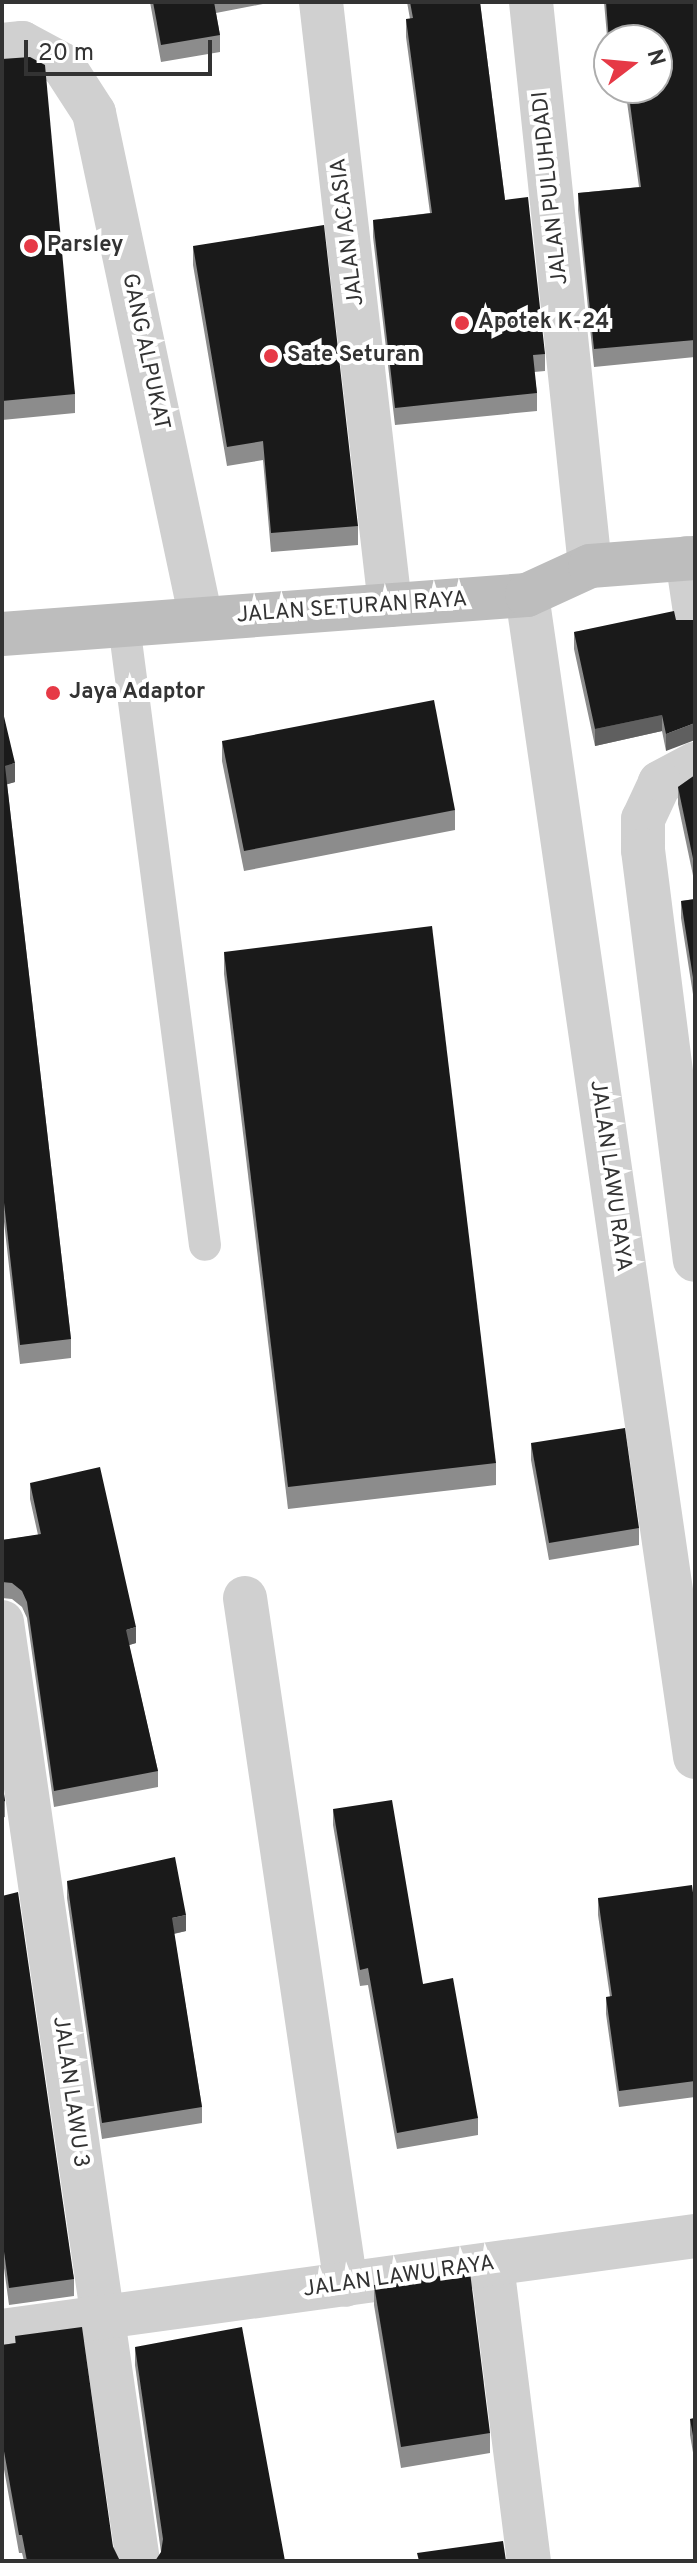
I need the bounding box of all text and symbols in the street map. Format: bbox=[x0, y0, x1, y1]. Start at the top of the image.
scale bar bbox=[28, 24, 216, 74]
north arrow bbox=[593, 24, 673, 104]
text: 20 m bbox=[38, 39, 94, 69]
text: N bbox=[639, 46, 670, 69]
street label: JALAN PULUHDADI bbox=[528, 90, 574, 286]
street label: JALAN ACASIA bbox=[326, 156, 370, 308]
place label: Parsley bbox=[47, 233, 123, 259]
marker: Parsley bbox=[22, 237, 40, 255]
street label: GANG ALPUKAT bbox=[115, 271, 175, 433]
place label: Apotek K-24 bbox=[478, 310, 609, 336]
marker: Apotek K-24 bbox=[453, 314, 471, 332]
place label: Sate Seturan bbox=[287, 343, 420, 369]
marker: Sate Seturan bbox=[262, 347, 280, 365]
street label: JALAN SETURAN RAYA bbox=[236, 587, 468, 629]
place label: Jaya Adaptor bbox=[69, 680, 206, 706]
marker: Jaya Adaptor bbox=[44, 684, 62, 702]
street label: JALAN LAWU RAYA bbox=[583, 1079, 637, 1273]
street label: JALAN LAWU 3 bbox=[46, 2015, 94, 2169]
street label: JALAN LAWU RAYA bbox=[302, 2250, 496, 2304]

